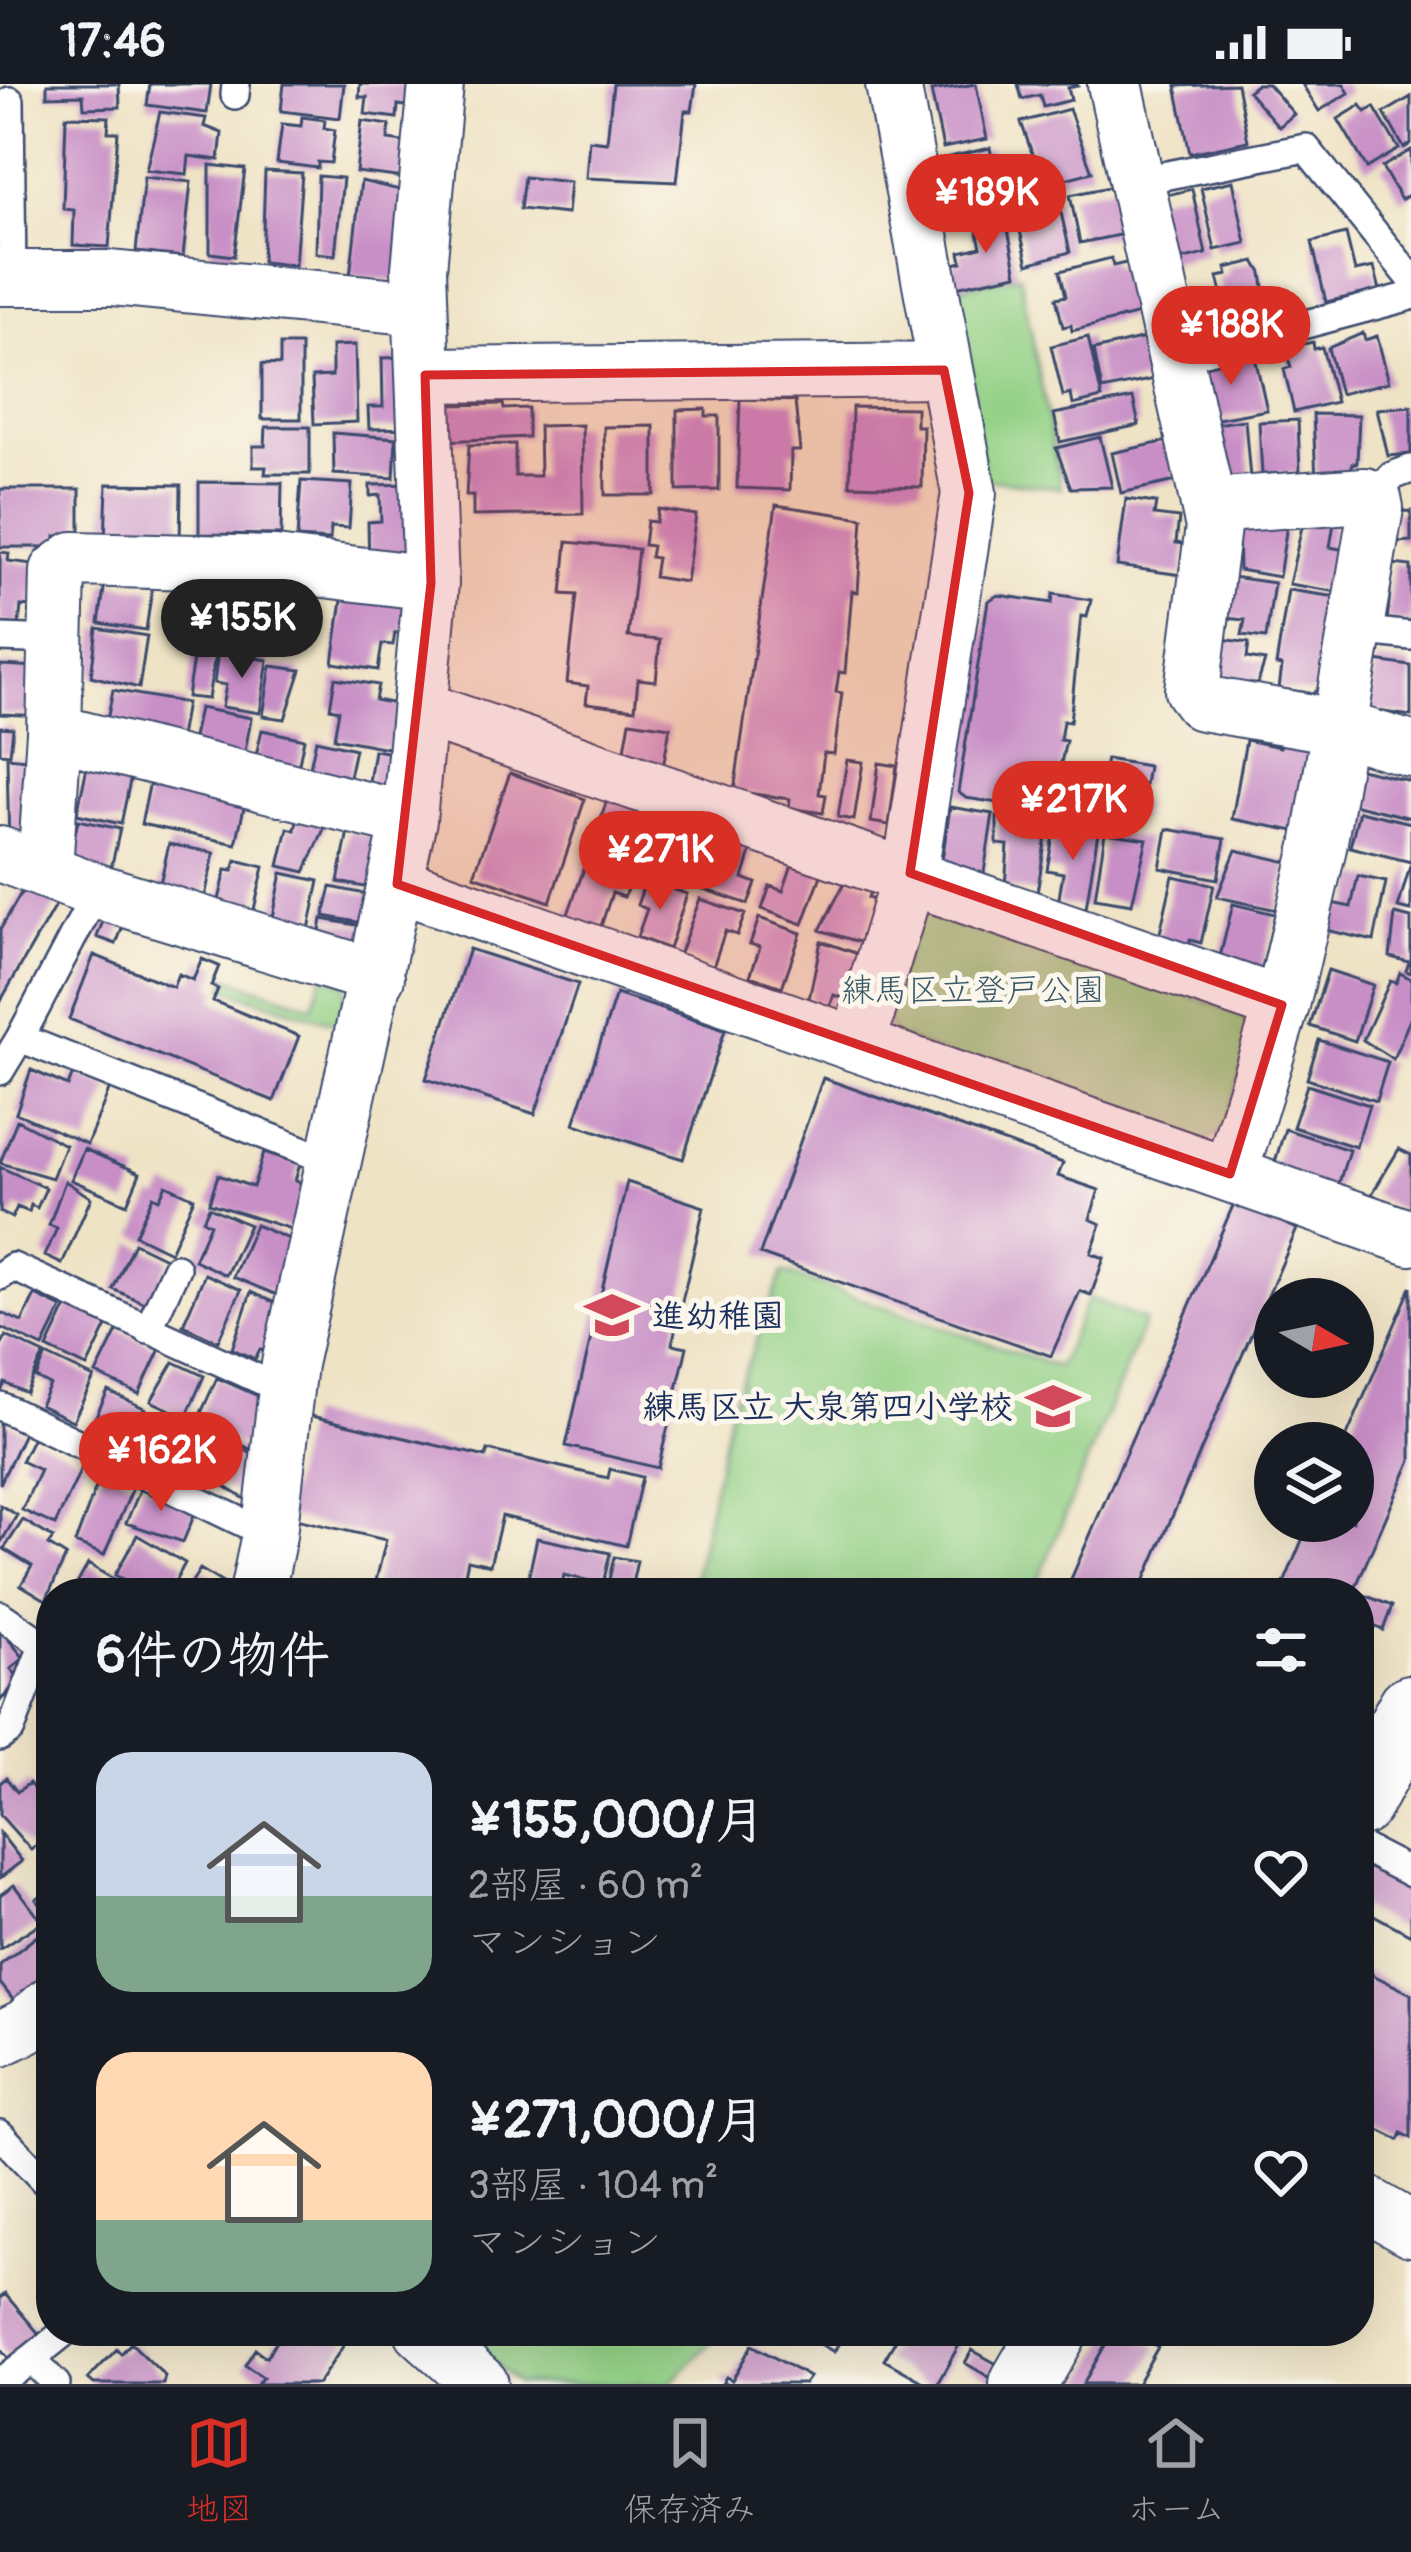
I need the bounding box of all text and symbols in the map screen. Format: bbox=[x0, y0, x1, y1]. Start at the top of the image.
text: 17:46 bbox=[60, 14, 166, 70]
pin: ¥189K bbox=[902, 154, 1070, 256]
text: ¥189K bbox=[933, 168, 1039, 217]
pin: ¥188K bbox=[1147, 286, 1315, 388]
text: ¥188K bbox=[1178, 300, 1284, 349]
pin: ¥155K bbox=[158, 579, 326, 681]
text: ¥155K bbox=[188, 593, 296, 642]
pin: ¥217K bbox=[989, 761, 1157, 863]
text: ¥217K bbox=[1019, 775, 1127, 824]
pin: ¥271K bbox=[576, 811, 744, 913]
text: ¥271K bbox=[606, 825, 714, 874]
park label: 練馬区立登戸公園 bbox=[841, 970, 1105, 1011]
north arrow bbox=[1254, 1278, 1374, 1398]
map controls bbox=[1254, 1278, 1374, 1542]
school or university icon: 進幼稚園 bbox=[583, 1286, 641, 1344]
place label: 進幼稚園 bbox=[652, 1296, 784, 1337]
school or university icon: 練馬区立 大泉第四小学校 bbox=[1024, 1377, 1082, 1435]
place label: 練馬区立 大泉第四小学校 bbox=[643, 1387, 1013, 1428]
pin: ¥162K bbox=[77, 1412, 245, 1514]
button: layers bbox=[1254, 1422, 1374, 1542]
text: ¥162K bbox=[106, 1426, 216, 1475]
icon: filters bbox=[1248, 1617, 1314, 1683]
text: 6件の物件 bbox=[96, 1624, 330, 1688]
text: ¥155,000/月 bbox=[468, 1789, 765, 1853]
icon: home bbox=[192, 1800, 336, 1944]
icon: heart bbox=[1248, 1839, 1314, 1905]
text: 2部屋 · 60 m² bbox=[468, 1861, 703, 1910]
text: マンション bbox=[468, 1918, 661, 1967]
text: ¥271,000/月 bbox=[468, 2089, 766, 2153]
icon: home bbox=[192, 2100, 336, 2244]
icon: heart bbox=[1248, 2139, 1314, 2205]
text: 3部屋 · 104 m² bbox=[468, 2161, 718, 2210]
text: マンション bbox=[468, 2218, 661, 2267]
tab: 地図 bbox=[186, 2410, 252, 2530]
tab: 保存済み bbox=[624, 2410, 756, 2530]
tab: ホーム bbox=[1127, 2410, 1225, 2530]

